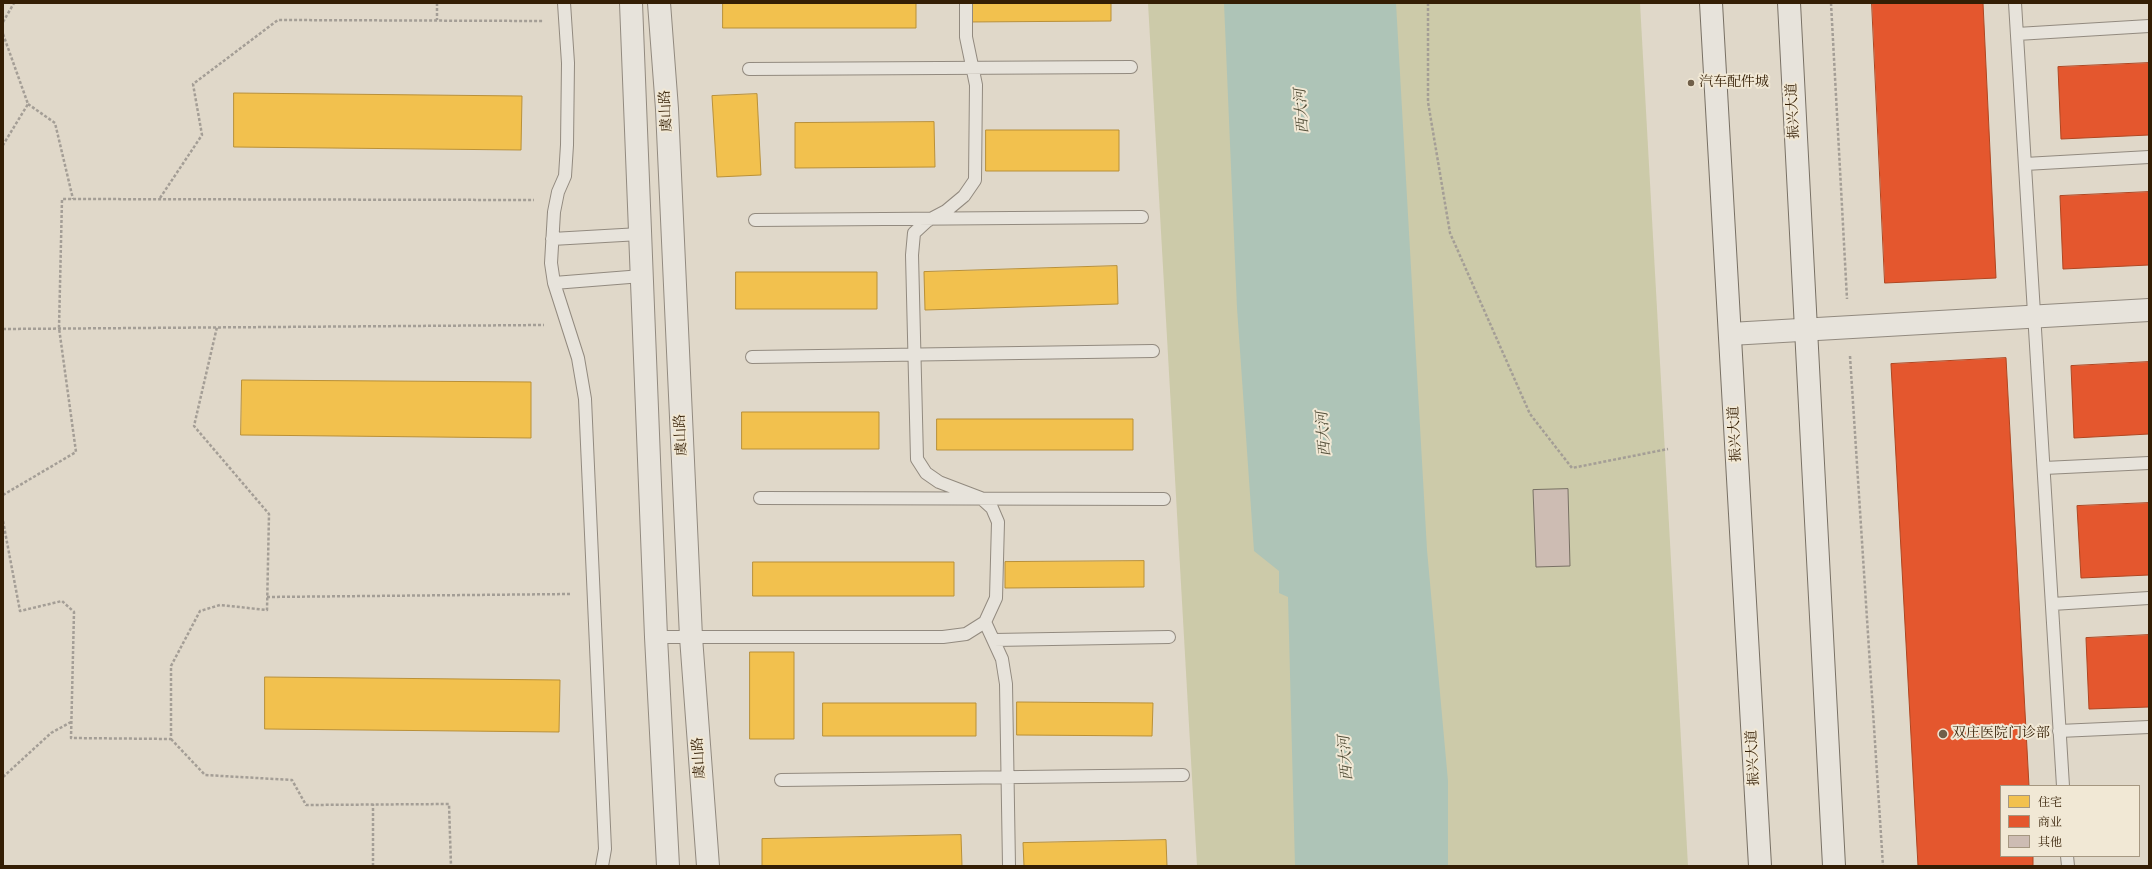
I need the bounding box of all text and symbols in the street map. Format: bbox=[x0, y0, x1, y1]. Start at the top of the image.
place label: 汽车配件城 bbox=[1699, 75, 1769, 91]
marker: 汽车配件城 bbox=[1686, 78, 1696, 88]
street label: 振兴大道 bbox=[1784, 83, 1804, 139]
water label: 西大河 bbox=[1292, 88, 1314, 134]
street label: 虞山路 bbox=[658, 90, 676, 132]
street label: 振兴大道 bbox=[1726, 406, 1746, 462]
water label: 西大河 bbox=[1314, 411, 1336, 457]
street label: 虞山路 bbox=[673, 414, 691, 456]
place label: 双庄医院门诊部 bbox=[1952, 726, 2050, 742]
marker: 双庄医院门诊部 bbox=[1937, 728, 1949, 740]
street label: 振兴大道 bbox=[1744, 730, 1764, 786]
water label: 西大河 bbox=[1336, 735, 1358, 781]
street label: 虞山路 bbox=[690, 736, 710, 780]
legend bbox=[2000, 785, 2140, 857]
text: 住宅 bbox=[2038, 795, 2062, 810]
text: 商业 bbox=[2038, 815, 2062, 830]
text: 其他 bbox=[2038, 835, 2062, 850]

